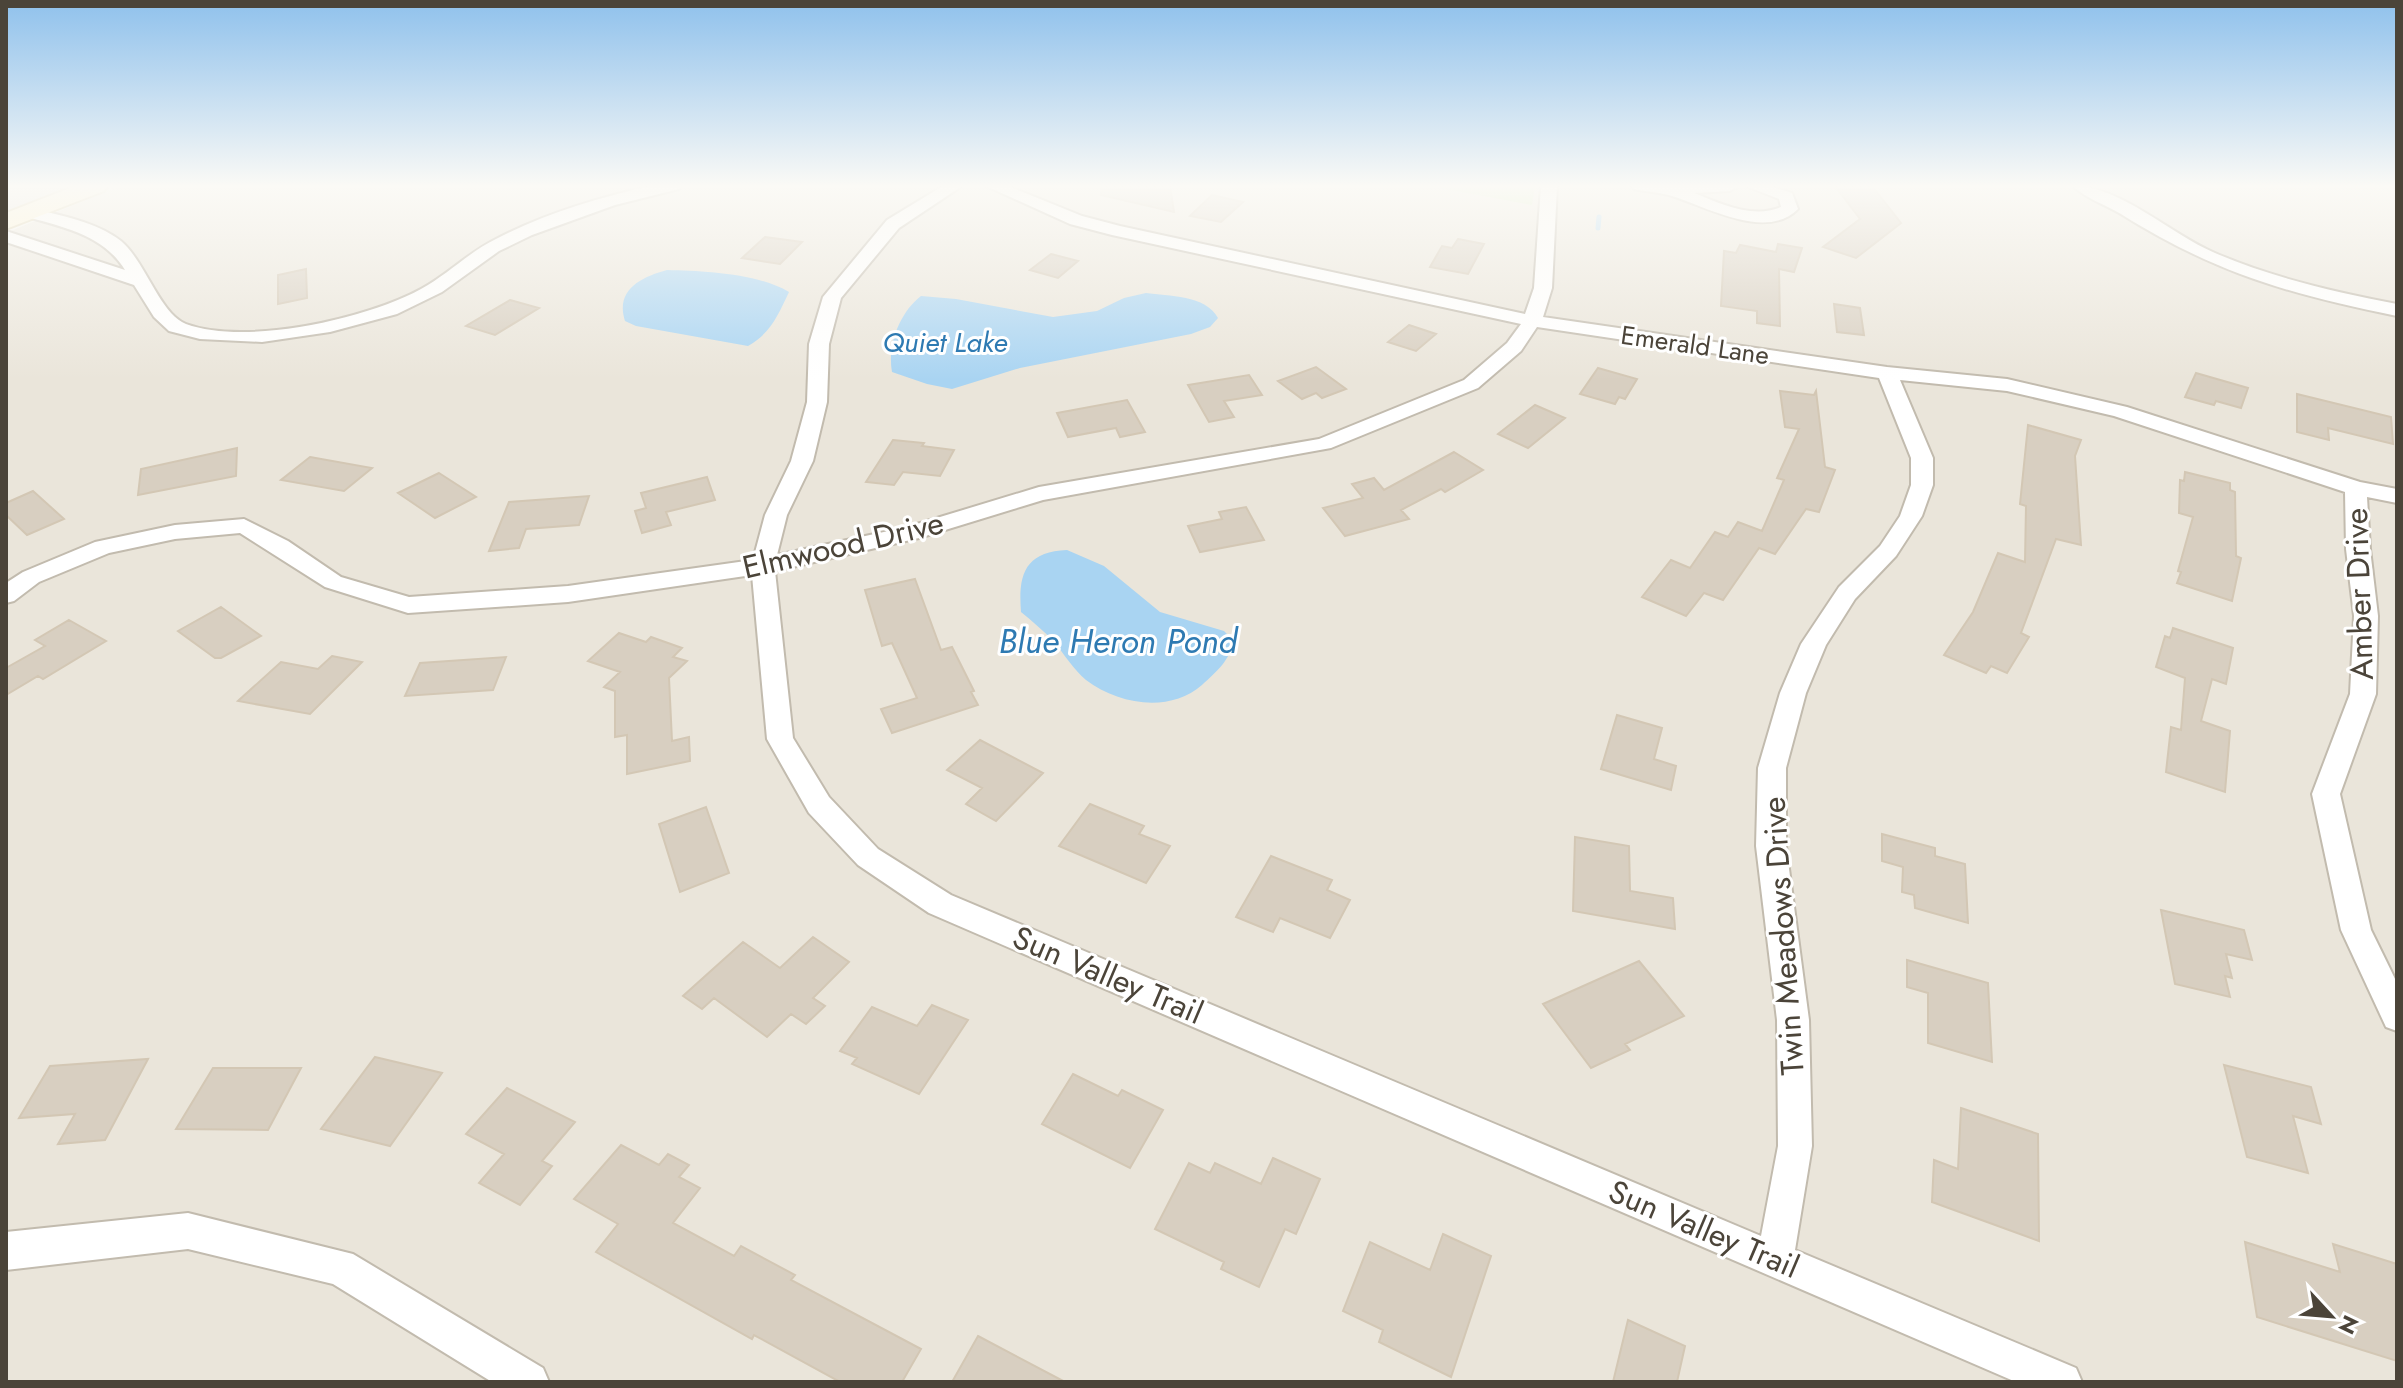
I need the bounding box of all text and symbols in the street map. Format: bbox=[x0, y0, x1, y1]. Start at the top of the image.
street label: Emerald Lane bbox=[1618, 316, 1772, 374]
water label: Quiet Lake bbox=[883, 322, 1008, 363]
street label: Elmwood Drive bbox=[738, 500, 948, 590]
street label: Amber Drive bbox=[2333, 507, 2385, 681]
water label: Blue Heron Pond bbox=[999, 617, 1240, 666]
street label: Twin Meadows Drive bbox=[1750, 795, 1816, 1077]
street label: Sun Valley Trail bbox=[1006, 914, 1210, 1036]
street label: Sun Valley Trail bbox=[1602, 1168, 1806, 1290]
north arrow bbox=[2291, 1276, 2371, 1356]
text: N bbox=[2331, 1310, 2367, 1340]

